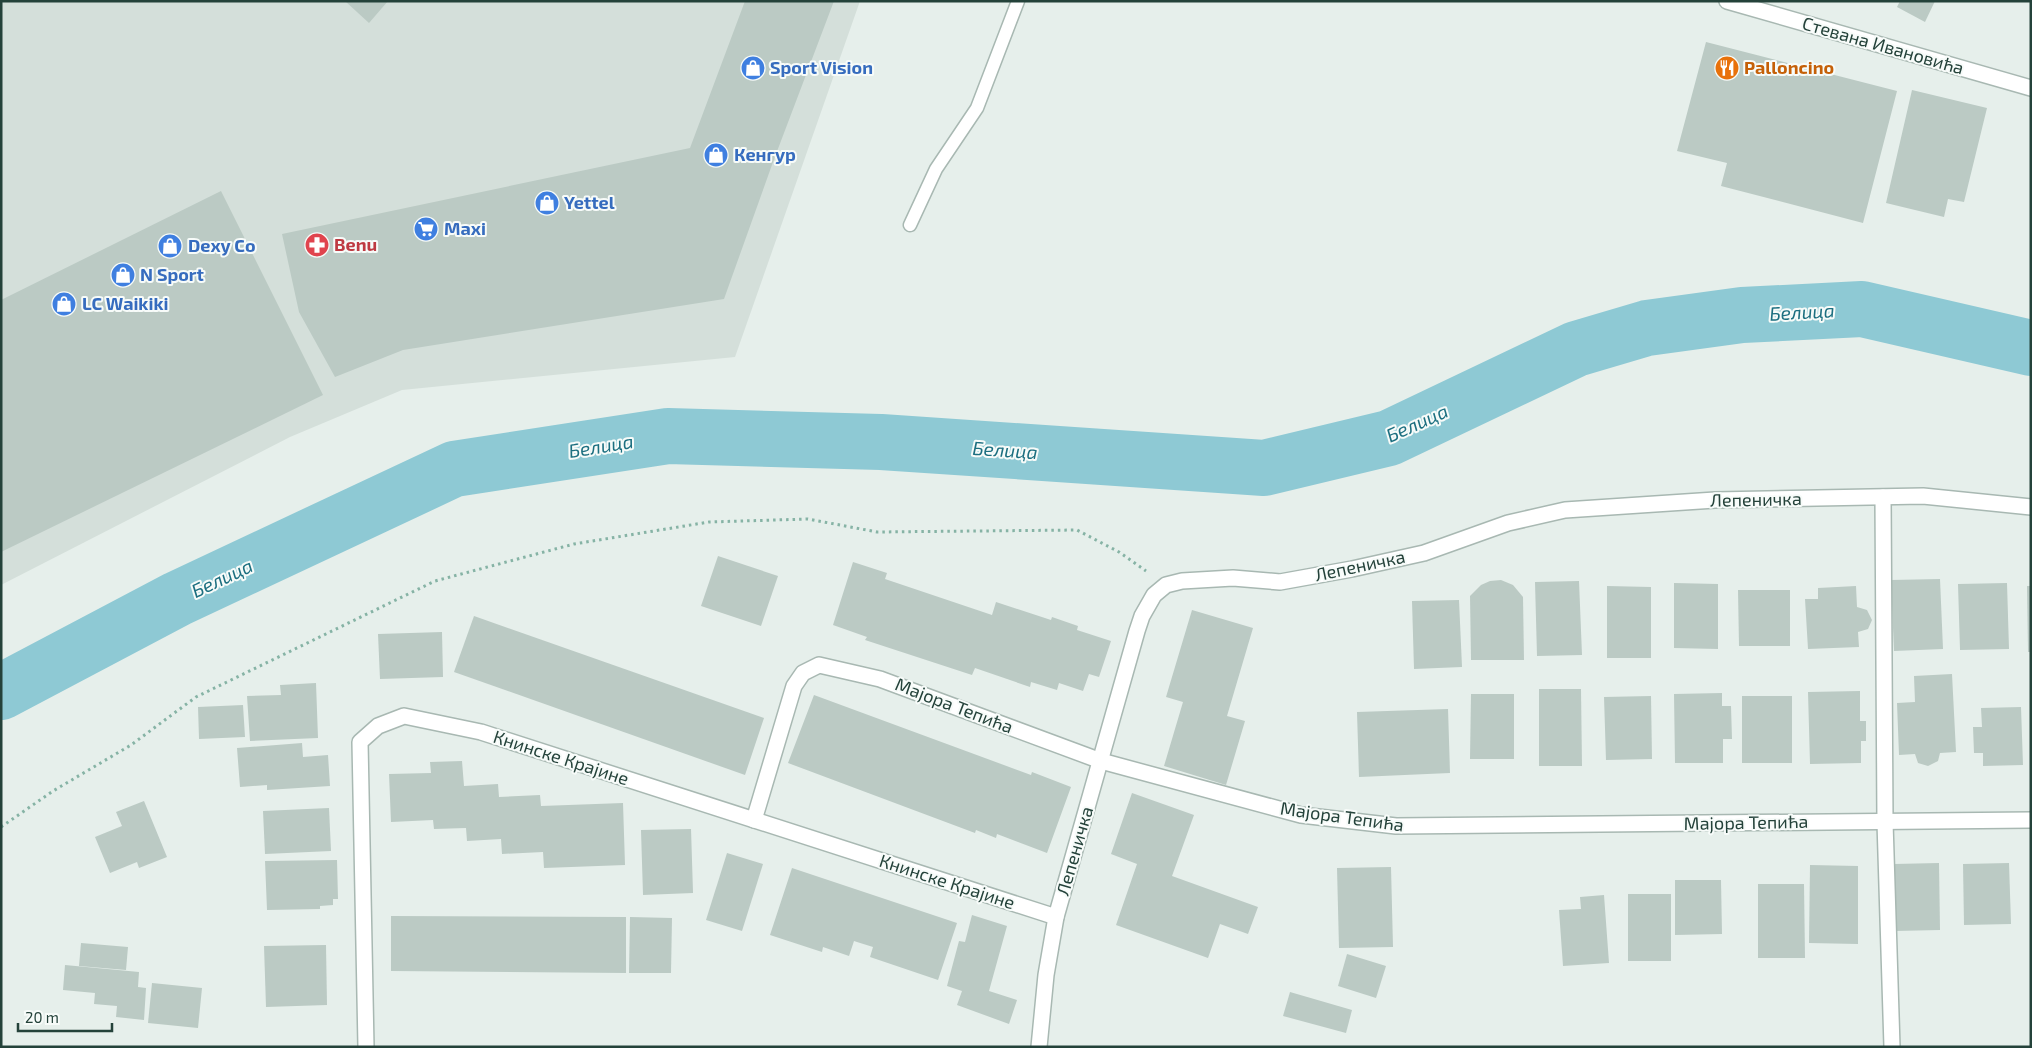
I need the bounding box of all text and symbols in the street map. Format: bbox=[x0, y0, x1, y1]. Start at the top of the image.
street label: Стевана Ивановића bbox=[1800, 11, 1967, 79]
shop icon: Sport Vision bbox=[740, 55, 766, 81]
restaurant icon: Palloncino bbox=[1714, 55, 1740, 81]
place label: Sport Vision bbox=[770, 56, 873, 78]
place label: Palloncino bbox=[1744, 56, 1834, 78]
shop icon: Кенгур bbox=[703, 142, 729, 168]
place label: Кенгур bbox=[734, 143, 796, 165]
shop icon: Yettel bbox=[534, 190, 560, 216]
place label: Yettel bbox=[564, 191, 615, 213]
supermarket icon: Maxi bbox=[413, 216, 439, 242]
place label: Maxi bbox=[444, 217, 486, 239]
pharmacy icon: Benu bbox=[304, 232, 330, 258]
shop icon: Dexy Co bbox=[157, 233, 183, 259]
place label: Benu bbox=[334, 233, 377, 255]
place label: Dexy Co bbox=[188, 234, 256, 256]
shop icon: N Sport bbox=[110, 262, 136, 288]
place label: N Sport bbox=[140, 263, 205, 285]
shop icon: LC Waikiki bbox=[51, 291, 77, 317]
place label: LC Waikiki bbox=[82, 292, 168, 314]
water label: Белица bbox=[1769, 298, 1835, 325]
water label: Белица bbox=[1382, 399, 1451, 446]
water label: Белица bbox=[567, 429, 635, 462]
water label: Белица bbox=[972, 436, 1038, 463]
street label: Лепеничка bbox=[1710, 487, 1802, 511]
street label: Лепеничка bbox=[1313, 545, 1407, 585]
water label: Белица bbox=[187, 553, 256, 602]
street label: Мајора Тепића bbox=[892, 672, 1016, 738]
street label: Книнске Крајине bbox=[491, 725, 632, 789]
street label: Мајора Тепића bbox=[1279, 796, 1405, 836]
street label: Лепеничка bbox=[1051, 804, 1097, 898]
street label: Мајора Тепића bbox=[1684, 810, 1808, 834]
street label: Книнске Крајине bbox=[877, 849, 1018, 913]
scale bar bbox=[18, 1000, 111, 1032]
text: 20 m bbox=[25, 1008, 59, 1026]

